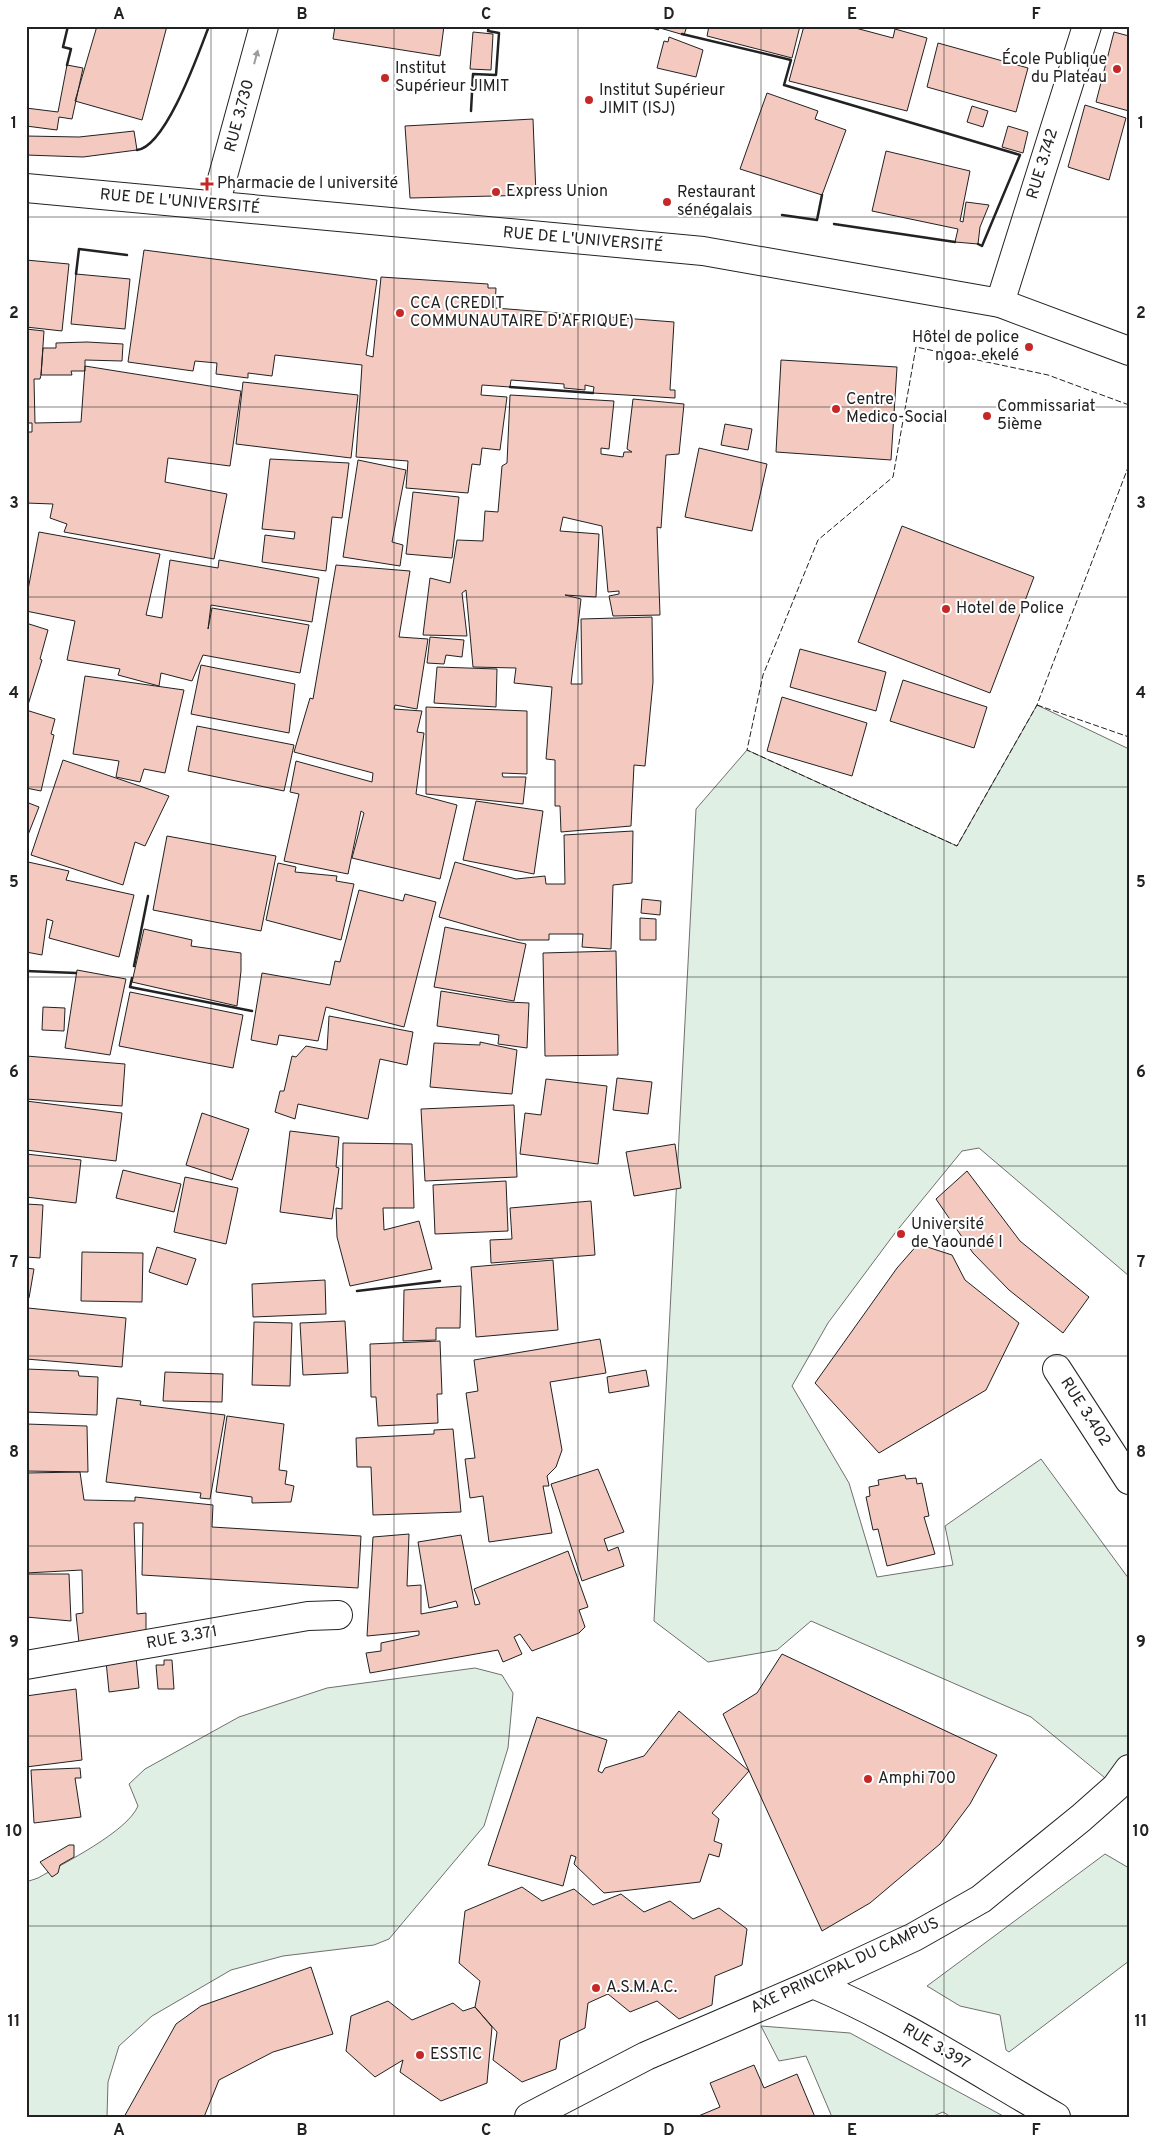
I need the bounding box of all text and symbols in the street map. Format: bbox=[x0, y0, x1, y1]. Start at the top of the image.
text: A bbox=[113, 5, 125, 25]
text: B bbox=[296, 5, 308, 25]
text: C bbox=[481, 5, 491, 25]
text: D bbox=[663, 5, 675, 25]
text: E bbox=[847, 5, 857, 25]
text: F bbox=[1031, 5, 1041, 25]
place label: École Publique du Plateau bbox=[1002, 48, 1107, 88]
one-way arrow bbox=[252, 50, 260, 65]
place label: Institut Supérieur JIMIT bbox=[395, 59, 509, 97]
marker: École Publique du Plateau bbox=[1111, 63, 1123, 75]
marker: Institut Supérieur JIMIT bbox=[379, 72, 391, 84]
street label: RUE 3.730 bbox=[221, 78, 259, 154]
place label: Institut Supérieur JIMIT (ISJ) bbox=[599, 81, 725, 119]
marker: Institut Supérieur JIMIT (ISJ) bbox=[583, 94, 595, 106]
text: 1 bbox=[11, 114, 17, 134]
text: 1 bbox=[1138, 114, 1144, 134]
street label: RUE 3.742 bbox=[1023, 126, 1063, 202]
place label: Pharmacie de l université bbox=[217, 174, 398, 194]
marker: Pharmacie de l université bbox=[201, 178, 213, 190]
place label: Express Union bbox=[506, 182, 608, 202]
street label: RUE DE L'UNIVERSITÉ bbox=[99, 183, 261, 219]
place label: Restaurant sénégalais bbox=[677, 183, 756, 221]
marker: Express Union bbox=[490, 186, 502, 198]
marker: Restaurant sénégalais bbox=[661, 196, 673, 208]
street label: RUE DE L'UNIVERSITÉ bbox=[502, 221, 664, 257]
place label: CCA (CREDIT COMMUNAUTAIRE D'AFRIQUE) bbox=[410, 294, 634, 332]
text: 2 bbox=[9, 304, 19, 324]
text: 2 bbox=[1136, 304, 1146, 324]
marker: CCA (CREDIT COMMUNAUTAIRE D'AFRIQUE) bbox=[394, 307, 406, 319]
place label: Hôtel de police ngoa- ekelé bbox=[912, 328, 1019, 366]
marker: Hôtel de police ngoa- ekelé bbox=[1023, 341, 1035, 353]
place label: Centre Medico-Social bbox=[846, 390, 947, 428]
place label: Commissariat 5ième bbox=[997, 397, 1096, 435]
marker: Centre Medico-Social bbox=[830, 403, 842, 415]
marker: Commissariat 5ième bbox=[981, 410, 993, 422]
text: 3 bbox=[9, 494, 19, 514]
text: 3 bbox=[1136, 494, 1146, 514]
place label: Hotel de Police bbox=[956, 599, 1064, 619]
marker: Hotel de Police bbox=[940, 603, 952, 615]
text: 4 bbox=[9, 684, 19, 704]
text: 4 bbox=[1136, 684, 1146, 704]
text: 5 bbox=[9, 873, 19, 893]
text: 5 bbox=[1136, 873, 1146, 893]
text: 6 bbox=[9, 1063, 19, 1083]
text: 6 bbox=[1136, 1063, 1146, 1083]
place label: Université de Yaoundé I bbox=[911, 1215, 1003, 1253]
marker: Université de Yaoundé I bbox=[895, 1228, 907, 1240]
text: 7 bbox=[10, 1253, 18, 1273]
text: 7 bbox=[1137, 1253, 1145, 1273]
street label: RUE 3.402 bbox=[1055, 1374, 1115, 1450]
text: 8 bbox=[9, 1443, 19, 1463]
text: 8 bbox=[1136, 1443, 1146, 1463]
street label: RUE 3.371 bbox=[145, 1622, 219, 1654]
text: 9 bbox=[9, 1633, 19, 1653]
text: 9 bbox=[1136, 1633, 1146, 1653]
place label: Amphi 700 bbox=[878, 1769, 956, 1789]
marker: Amphi 700 bbox=[862, 1773, 874, 1785]
text: 10 bbox=[6, 1822, 22, 1842]
text: 10 bbox=[1133, 1822, 1149, 1842]
street label: AXE PRINCIPAL DU CAMPUS bbox=[748, 1914, 942, 2018]
place label: A.S.M.A.C. bbox=[606, 1978, 677, 1998]
marker: A.S.M.A.C. bbox=[590, 1982, 602, 1994]
text: 11 bbox=[8, 2012, 20, 2032]
text: 11 bbox=[1135, 2012, 1147, 2032]
street label: RUE 3.397 bbox=[899, 2020, 973, 2074]
place label: ESSTIC bbox=[430, 2045, 482, 2065]
marker: ESSTIC bbox=[414, 2049, 426, 2061]
text: A bbox=[113, 2121, 125, 2141]
text: B bbox=[296, 2121, 308, 2141]
text: C bbox=[481, 2121, 491, 2141]
text: D bbox=[663, 2121, 675, 2141]
text: E bbox=[847, 2121, 857, 2141]
text: F bbox=[1031, 2121, 1041, 2141]

